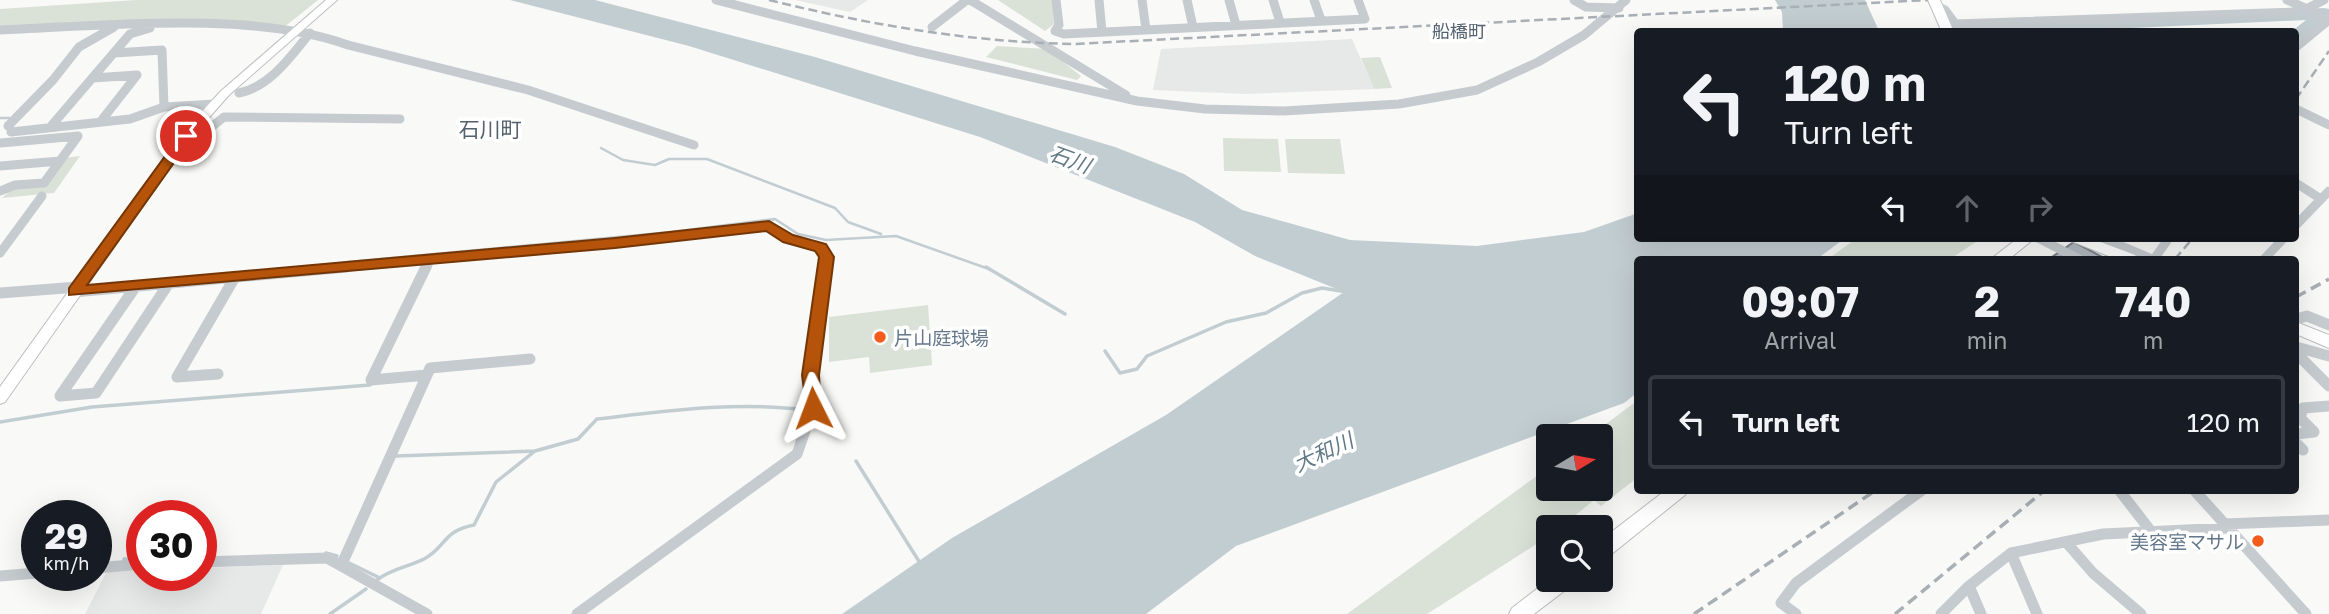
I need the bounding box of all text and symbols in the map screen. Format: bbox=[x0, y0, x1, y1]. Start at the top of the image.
district label: 船橋町 bbox=[1432, 20, 1486, 42]
text: 120 m bbox=[1784, 53, 1926, 112]
icon: left bbox=[1669, 56, 1760, 147]
pin bbox=[156, 106, 216, 166]
text: Turn left bbox=[1784, 113, 1913, 151]
district label: 石川町 bbox=[459, 116, 522, 142]
icon: arrive bbox=[167, 117, 205, 155]
water label: 石川 bbox=[1046, 140, 1096, 179]
icon: left bbox=[1875, 189, 1913, 227]
icon: ahead bbox=[1948, 189, 1986, 227]
icon: right bbox=[2021, 189, 2059, 227]
text: 09:07 bbox=[1742, 276, 1859, 326]
text: 2 bbox=[1974, 276, 2000, 326]
text: 740 bbox=[2115, 276, 2191, 326]
place label: 片山庭球場 bbox=[894, 326, 989, 349]
text: Arrival bbox=[1764, 326, 1836, 354]
text: min bbox=[1967, 326, 2007, 354]
text: m bbox=[2143, 326, 2163, 354]
marker: 片山庭球場 bbox=[872, 329, 888, 345]
position arrow bbox=[776, 371, 850, 445]
icon: left bbox=[1673, 403, 1711, 441]
text: Turn left bbox=[1732, 407, 1840, 438]
text: 120 m bbox=[2187, 407, 2260, 438]
north arrow bbox=[1536, 424, 1614, 500]
map controls bbox=[1536, 424, 1613, 592]
water label: 大和川 bbox=[1289, 426, 1359, 477]
speed limit sign: 30 bbox=[126, 500, 217, 591]
text: 29 bbox=[45, 515, 88, 557]
button: search bbox=[1536, 515, 1613, 592]
place label: 美容室マサル bbox=[2130, 530, 2244, 553]
marker: 美容室マサル bbox=[2250, 533, 2266, 549]
text: km/h bbox=[44, 552, 89, 574]

